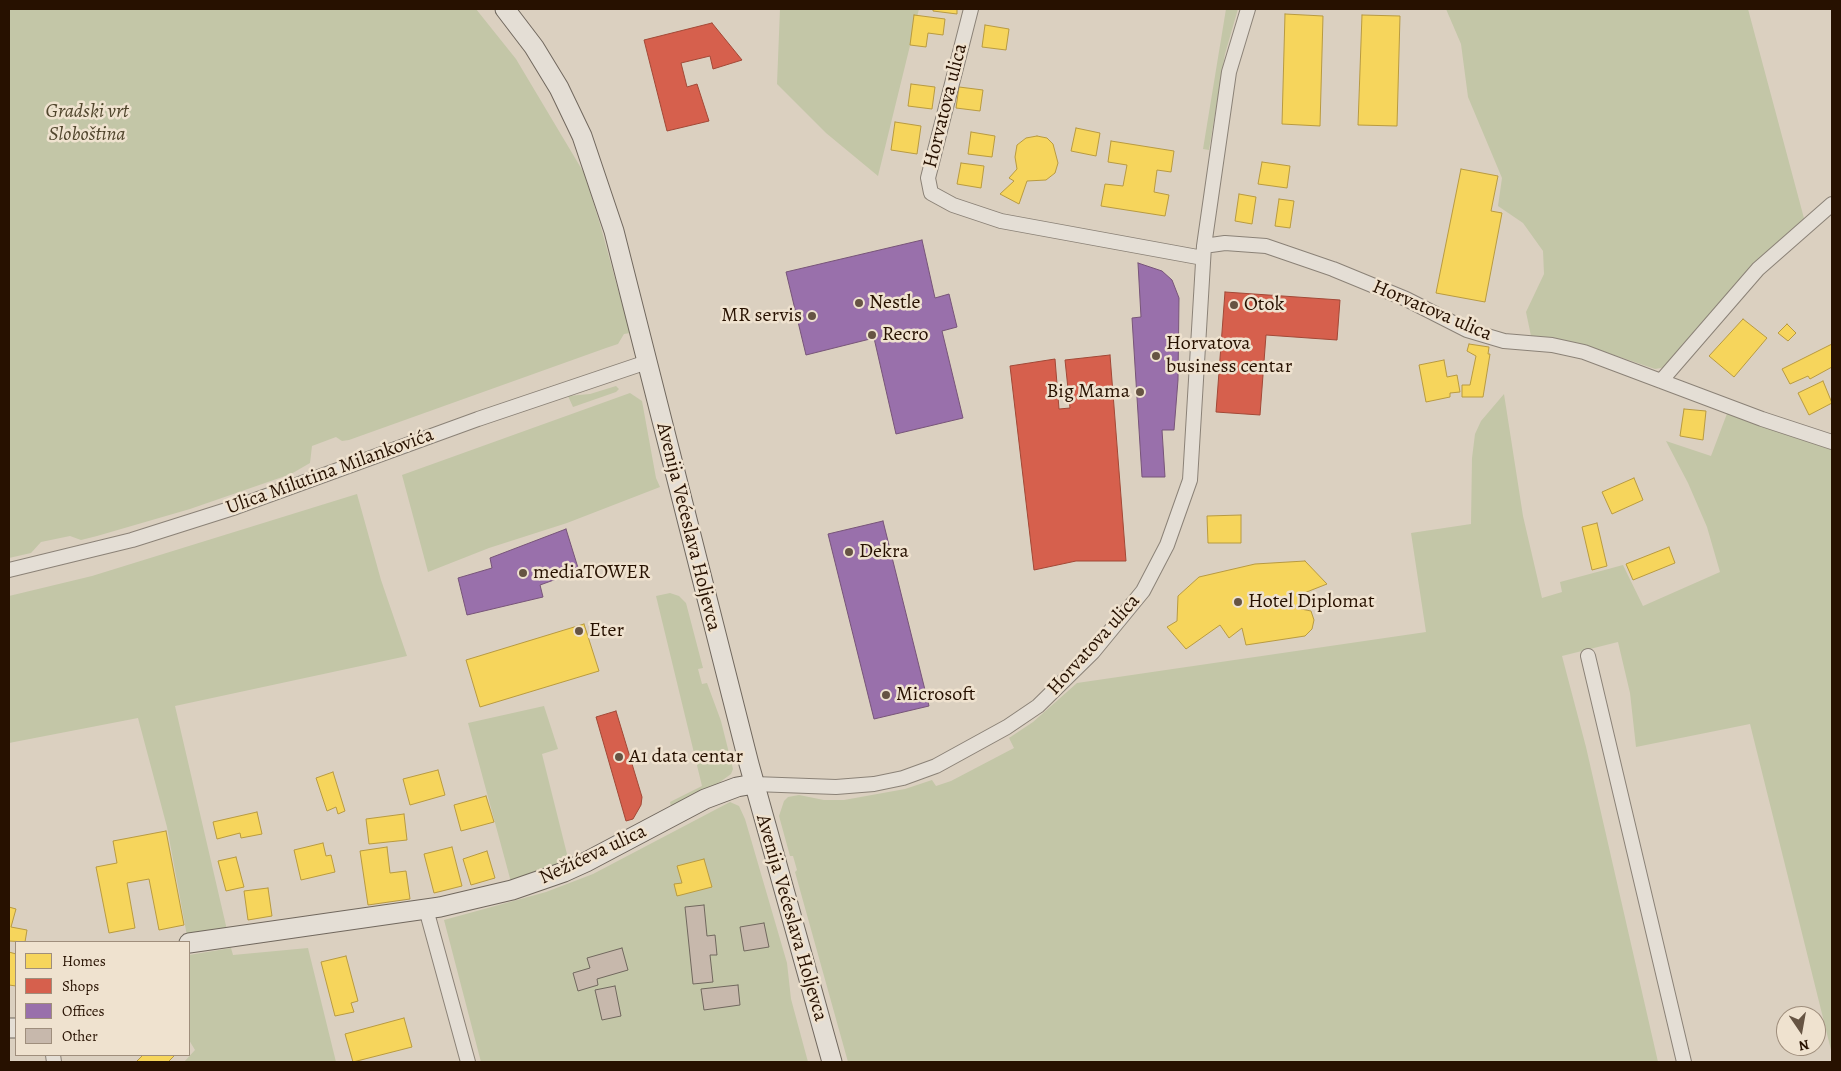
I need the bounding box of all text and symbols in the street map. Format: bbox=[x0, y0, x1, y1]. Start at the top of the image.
street label: Horvatova ulica bbox=[919, 41, 973, 171]
park label: Gradski vrt Sloboština bbox=[46, 100, 128, 147]
street label: Horvatova ulica bbox=[1369, 275, 1495, 347]
place label: Nestle bbox=[869, 291, 920, 315]
place label: Otok bbox=[1244, 293, 1284, 317]
marker: Nestle bbox=[853, 297, 865, 309]
marker: Otok bbox=[1228, 299, 1240, 311]
place label: MR servis bbox=[721, 304, 802, 328]
marker: MR servis bbox=[806, 310, 818, 322]
place label: Recro bbox=[882, 323, 928, 347]
marker: Recro bbox=[866, 329, 878, 341]
place label: Horvatova business centar bbox=[1166, 332, 1292, 379]
marker: Horvatova business centar bbox=[1150, 350, 1162, 362]
place label: Big Mama bbox=[1047, 380, 1130, 404]
marker: Big Mama bbox=[1134, 386, 1146, 398]
street label: Avenija Većeslava Holjevca bbox=[650, 420, 726, 634]
street label: Ulica Milutina Milankovića bbox=[223, 423, 437, 521]
place label: Dekra bbox=[859, 540, 909, 564]
marker: Dekra bbox=[843, 546, 855, 558]
place label: mediaTOWER bbox=[533, 561, 650, 585]
marker: mediaTOWER bbox=[517, 567, 529, 579]
street label: Horvatova ulica bbox=[1042, 590, 1146, 700]
place label: Hotel Diplomat bbox=[1248, 590, 1375, 614]
marker: Hotel Diplomat bbox=[1232, 596, 1244, 608]
place label: Eter bbox=[589, 619, 624, 643]
marker: Eter bbox=[573, 625, 585, 637]
place label: Microsoft bbox=[896, 683, 975, 707]
marker: Microsoft bbox=[880, 689, 892, 701]
place label: A1 data centar bbox=[629, 745, 743, 769]
marker: A1 data centar bbox=[613, 751, 625, 763]
street label: Avenija Većeslava Holjevca bbox=[750, 812, 832, 1024]
street label: Nežićeva ulica bbox=[535, 820, 651, 890]
legend bbox=[15, 941, 190, 1056]
text: Homes bbox=[62, 951, 106, 971]
text: Shops bbox=[62, 976, 99, 996]
text: Offices bbox=[62, 1001, 105, 1021]
north arrow bbox=[1776, 1006, 1826, 1056]
text: Other bbox=[62, 1026, 98, 1046]
text: N bbox=[1797, 1035, 1811, 1056]

